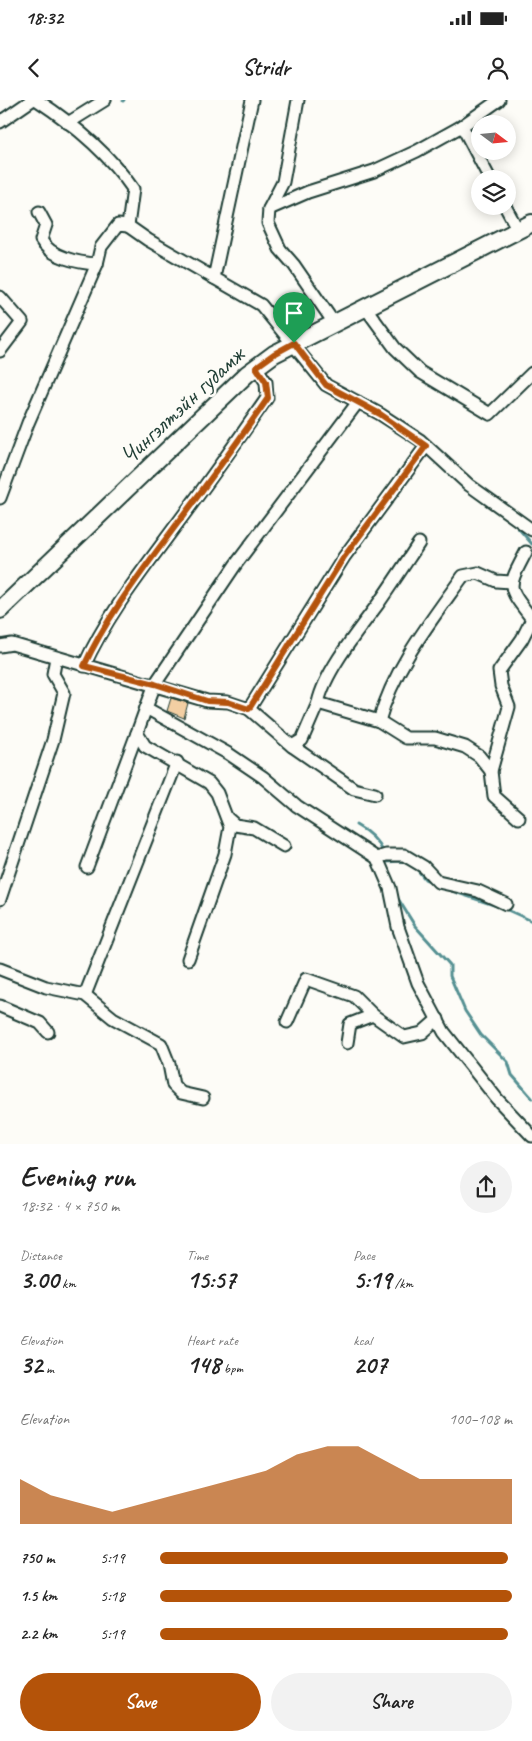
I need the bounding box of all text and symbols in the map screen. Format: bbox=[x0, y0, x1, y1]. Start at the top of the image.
text: 18:32 bbox=[25, 6, 63, 30]
icon: back bbox=[20, 54, 48, 82]
text: Stridr bbox=[242, 54, 290, 82]
icon: person bbox=[484, 54, 512, 82]
north arrow bbox=[471, 115, 516, 160]
map controls bbox=[471, 115, 516, 215]
button: layers bbox=[471, 170, 516, 215]
pin bbox=[273, 292, 315, 343]
icon: arrive bbox=[280, 299, 308, 327]
street label: Чингэлтэйн гудамж bbox=[114, 338, 252, 470]
text: Evening run bbox=[20, 1159, 135, 1194]
button: share bbox=[460, 1161, 512, 1213]
text: 18:32 · 4 × 750 m bbox=[20, 1196, 119, 1216]
text: Distance bbox=[20, 1247, 62, 1264]
text: Time bbox=[187, 1247, 208, 1264]
text: Pace bbox=[353, 1247, 375, 1264]
text: 3.00 bbox=[20, 1264, 59, 1296]
text: 15:57 bbox=[187, 1264, 236, 1296]
text: 5:19 bbox=[353, 1264, 391, 1296]
text: km bbox=[59, 1275, 76, 1292]
text: /km bbox=[391, 1275, 413, 1292]
text: Elevation bbox=[20, 1332, 63, 1349]
text: Heart rate bbox=[187, 1332, 238, 1349]
text: kcal bbox=[353, 1332, 372, 1349]
text: 32 bbox=[20, 1349, 43, 1381]
text: 148 bbox=[187, 1349, 220, 1381]
text: 207 bbox=[353, 1349, 387, 1381]
text: m bbox=[43, 1360, 54, 1377]
text: bpm bbox=[220, 1360, 243, 1377]
text: Elevation bbox=[20, 1409, 69, 1429]
text: 100–108 m bbox=[449, 1409, 512, 1429]
text: 750 m bbox=[20, 1548, 54, 1568]
text: 5:19 bbox=[100, 1548, 125, 1568]
text: 1.5 km bbox=[20, 1586, 57, 1606]
text: 5:18 bbox=[100, 1586, 125, 1606]
text: 2.2 km bbox=[20, 1624, 57, 1644]
text: 5:19 bbox=[100, 1624, 125, 1644]
button: Save bbox=[20, 1673, 261, 1731]
button: Share bbox=[271, 1673, 512, 1731]

